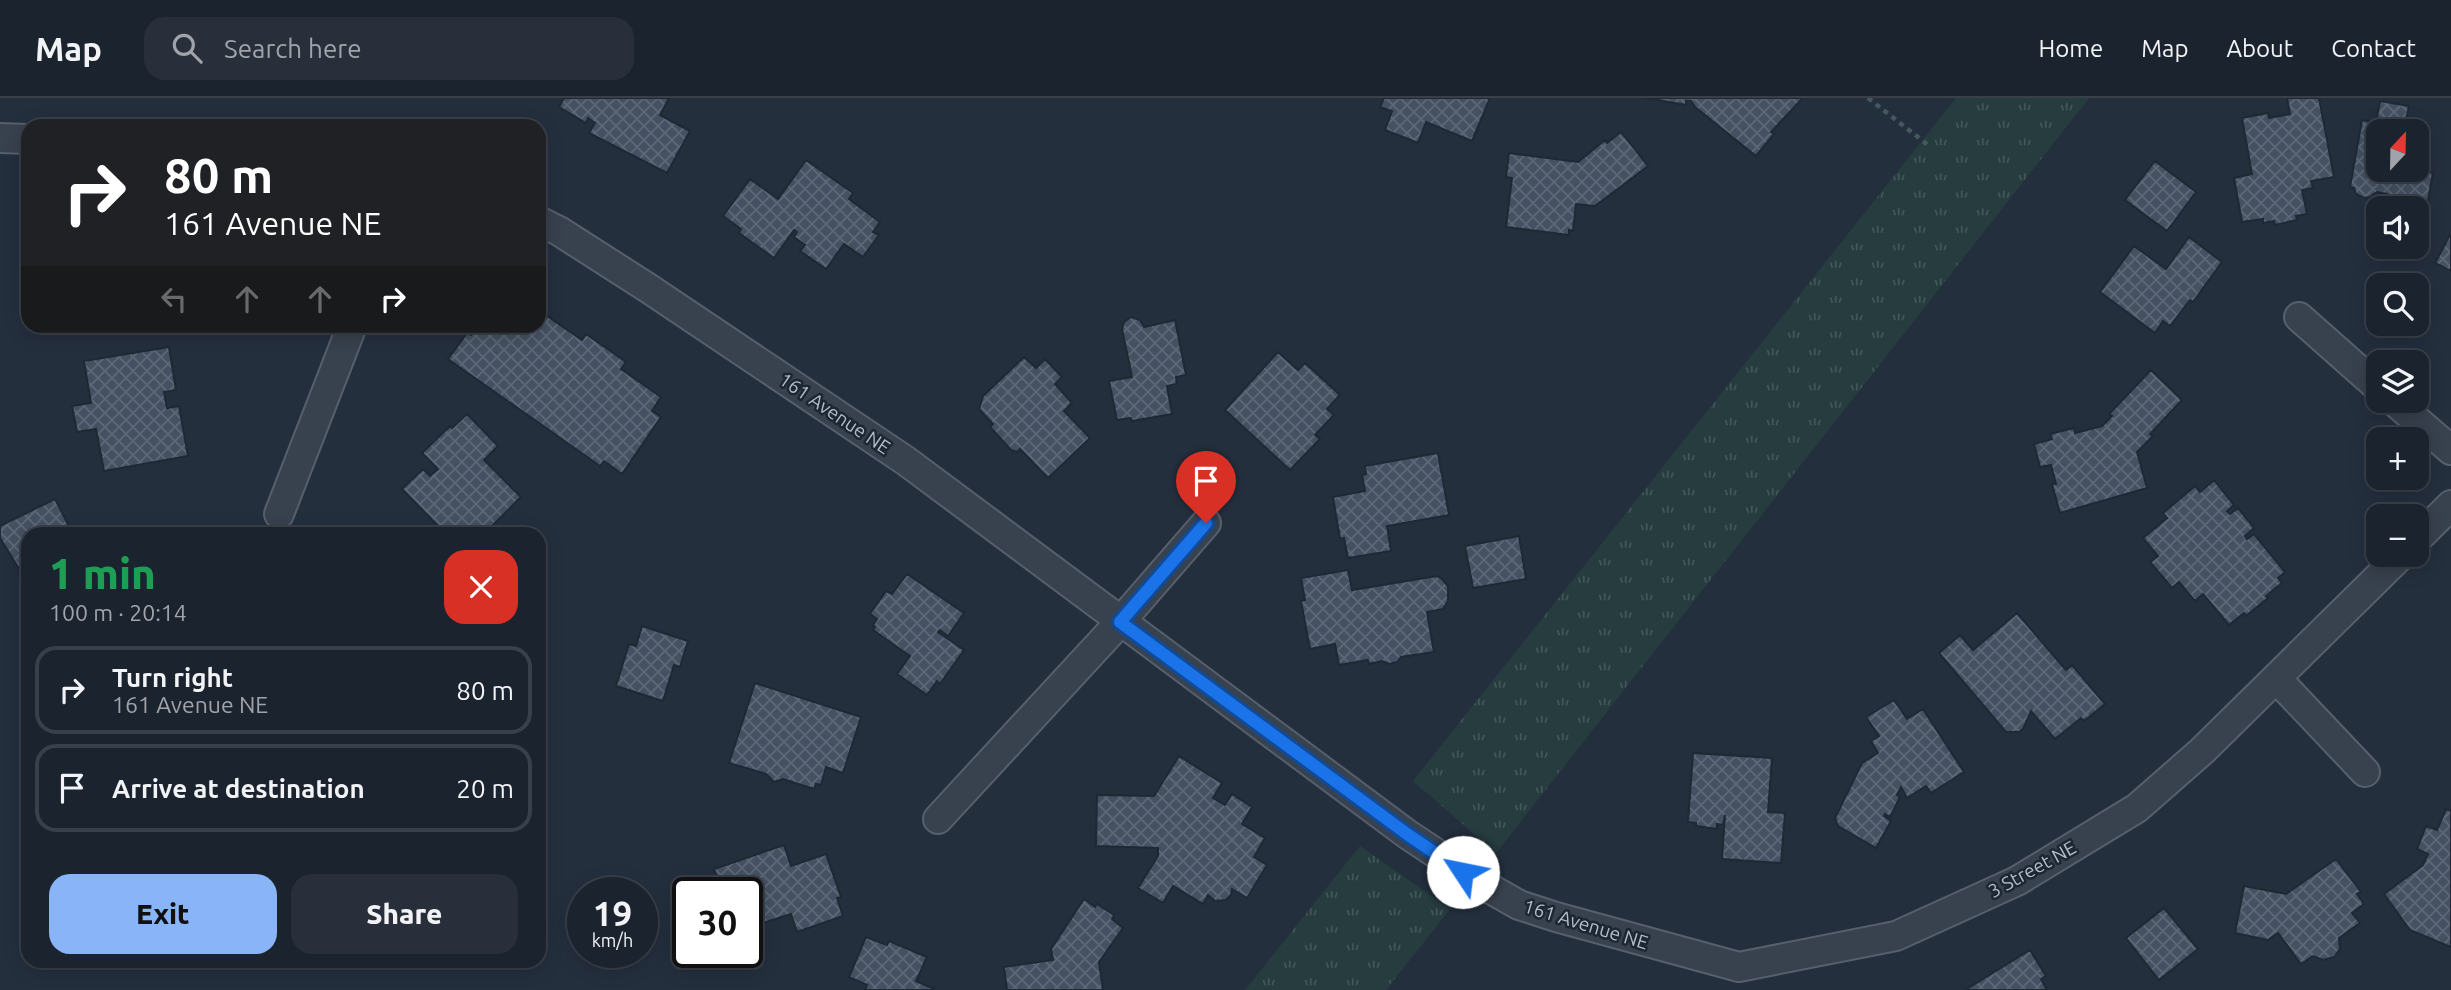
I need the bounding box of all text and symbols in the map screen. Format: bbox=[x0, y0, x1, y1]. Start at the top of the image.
search box bbox=[144, 17, 634, 80]
icon: search bbox=[168, 29, 206, 67]
text: Map bbox=[35, 30, 102, 67]
text: Search here bbox=[224, 34, 362, 63]
text: Home bbox=[2038, 35, 2103, 62]
text: Map bbox=[2141, 35, 2188, 62]
text: About bbox=[2226, 35, 2293, 62]
text: Contact bbox=[2331, 35, 2416, 62]
north arrow bbox=[2366, 119, 2429, 182]
map controls bbox=[2366, 119, 2429, 567]
icon: right bbox=[49, 147, 140, 238]
text: 80 m bbox=[164, 147, 273, 202]
button: sound bbox=[2366, 196, 2429, 259]
text: 161 Avenue NE bbox=[164, 205, 381, 241]
button: search bbox=[2366, 273, 2429, 336]
icon: left bbox=[155, 280, 193, 318]
icon: ahead bbox=[228, 280, 266, 318]
icon: ahead bbox=[301, 280, 339, 318]
icon: right bbox=[374, 280, 412, 318]
button: layers bbox=[2366, 350, 2429, 413]
street label: 161 Avenue NE bbox=[775, 368, 895, 458]
button: + bbox=[2366, 427, 2429, 490]
pin bbox=[1176, 451, 1236, 523]
icon: arrive bbox=[1187, 462, 1225, 500]
button: − bbox=[2366, 504, 2429, 567]
text: 1 min bbox=[49, 550, 156, 597]
button: close bbox=[444, 550, 518, 624]
text: 100 m · 20:14 bbox=[49, 600, 187, 625]
text: Turn right bbox=[112, 663, 233, 692]
icon: right bbox=[53, 671, 91, 709]
text: 80 m bbox=[456, 676, 514, 705]
text: 161 Avenue NE bbox=[112, 692, 268, 717]
icon: arrive bbox=[53, 769, 91, 807]
text: Arrive at destination bbox=[112, 774, 365, 803]
text: 20 m bbox=[456, 774, 514, 803]
position arrow bbox=[1426, 835, 1500, 909]
street label: 3 Street NE bbox=[1984, 836, 2080, 902]
button: Exit bbox=[49, 874, 277, 954]
button: Share bbox=[291, 874, 518, 954]
speed limit sign: 30 bbox=[672, 877, 763, 968]
text: 19 bbox=[593, 893, 632, 933]
street label: 161 Avenue NE bbox=[1521, 895, 1651, 953]
text: km/h bbox=[592, 930, 633, 950]

